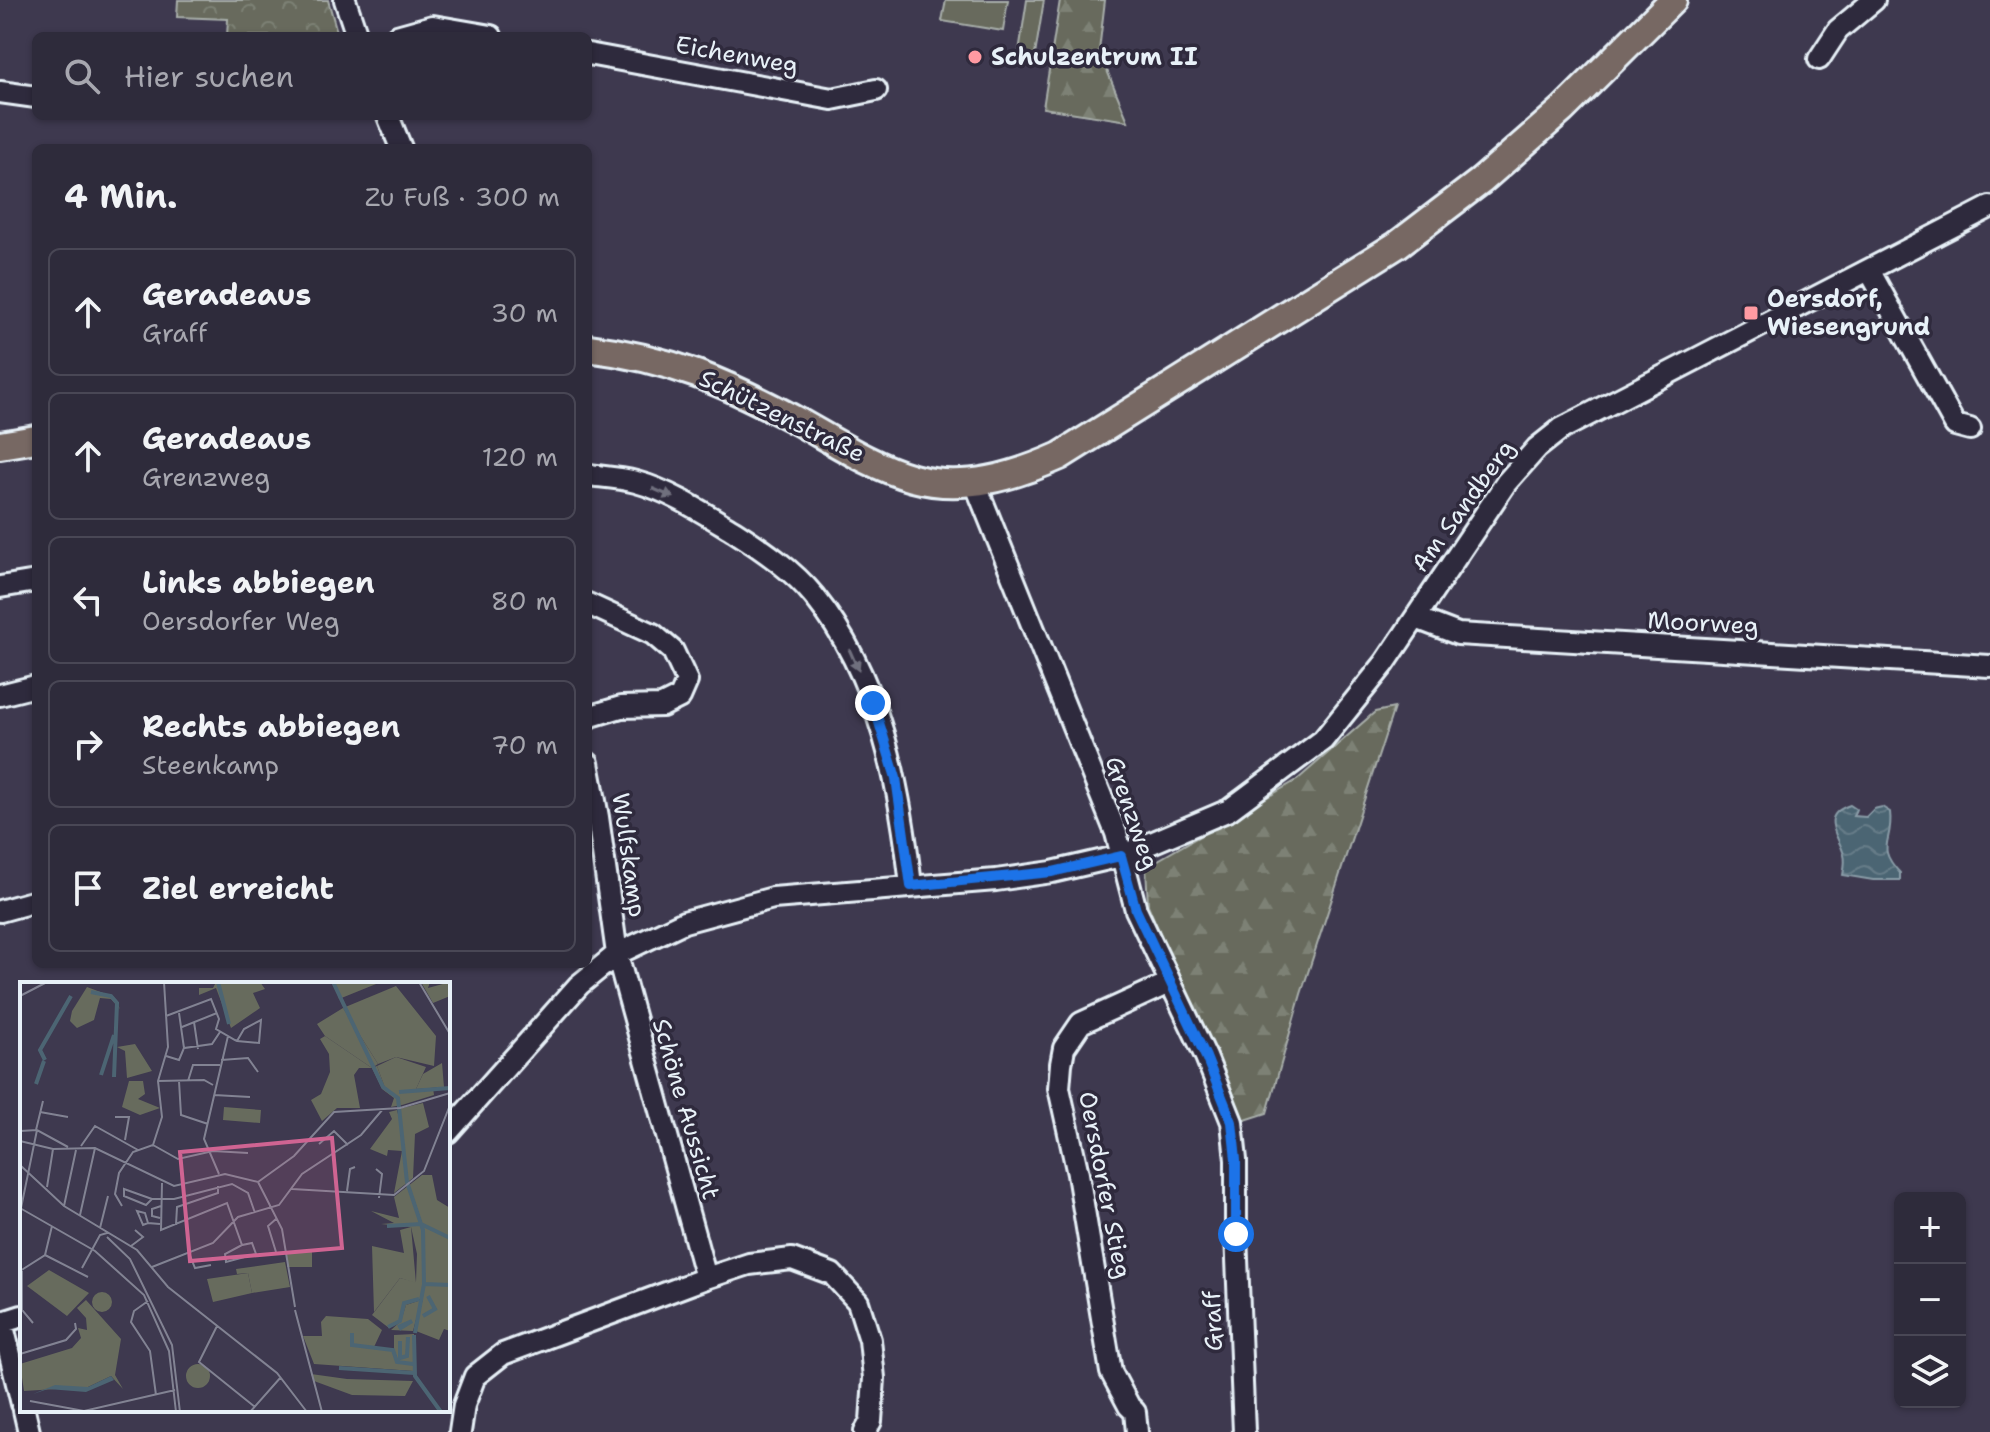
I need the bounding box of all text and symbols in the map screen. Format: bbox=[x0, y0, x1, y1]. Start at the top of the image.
street label: Eichenweg bbox=[673, 28, 801, 82]
search box bbox=[32, 32, 592, 120]
place label: Schulzentrum II bbox=[991, 41, 1198, 73]
marker: Schulzentrum II bbox=[966, 48, 984, 66]
icon: search bbox=[60, 54, 104, 98]
text: Hier suchen bbox=[124, 56, 294, 97]
text: 4 Min. bbox=[64, 173, 177, 219]
text: Zu Fuß · 300 m bbox=[365, 179, 560, 214]
text: Geradeaus bbox=[142, 274, 311, 315]
place label: Oersdorf, Wiesengrund bbox=[1767, 283, 1930, 343]
icon: ahead bbox=[66, 290, 110, 334]
text: 30 m bbox=[491, 295, 558, 330]
marker: Oersdorf, Wiesengrund bbox=[1742, 304, 1760, 322]
text: Graff bbox=[142, 315, 208, 350]
street label: Schützenstraße bbox=[694, 362, 870, 470]
text: Geradeaus bbox=[142, 418, 311, 459]
street label: Am Sandberg bbox=[1404, 433, 1522, 579]
icon: ahead bbox=[66, 434, 110, 478]
text: 120 m bbox=[482, 439, 558, 474]
text: Grenzweg bbox=[142, 459, 270, 494]
one-way arrow bbox=[651, 487, 675, 500]
text: Links abbiegen bbox=[142, 562, 375, 603]
icon: left bbox=[66, 578, 110, 622]
text: 80 m bbox=[491, 583, 558, 618]
text: Oersdorfer Weg bbox=[142, 603, 340, 638]
street label: Moorweg bbox=[1647, 604, 1759, 642]
one-way arrow bbox=[847, 649, 861, 672]
route end bbox=[855, 685, 891, 721]
text: Rechts abbiegen bbox=[142, 706, 400, 747]
icon: right bbox=[66, 722, 110, 766]
text: 70 m bbox=[491, 727, 558, 762]
text: Steenkamp bbox=[142, 747, 279, 782]
street label: Grenzweg bbox=[1098, 752, 1166, 874]
street label: Wulfskamp bbox=[604, 791, 654, 919]
icon: arrive bbox=[66, 866, 110, 910]
text: Ziel erreicht bbox=[142, 868, 334, 909]
inset map bbox=[20, 982, 450, 1412]
street label: Schöne Aussicht bbox=[645, 1015, 727, 1203]
street label: Oersdorfer Stieg bbox=[1071, 1089, 1139, 1281]
map controls bbox=[1894, 1192, 1966, 1408]
button: + bbox=[1894, 1192, 1966, 1264]
route start bbox=[1218, 1216, 1254, 1252]
button: − bbox=[1894, 1264, 1966, 1336]
street label: Graff bbox=[1196, 1289, 1230, 1352]
button: layers bbox=[1894, 1336, 1966, 1408]

